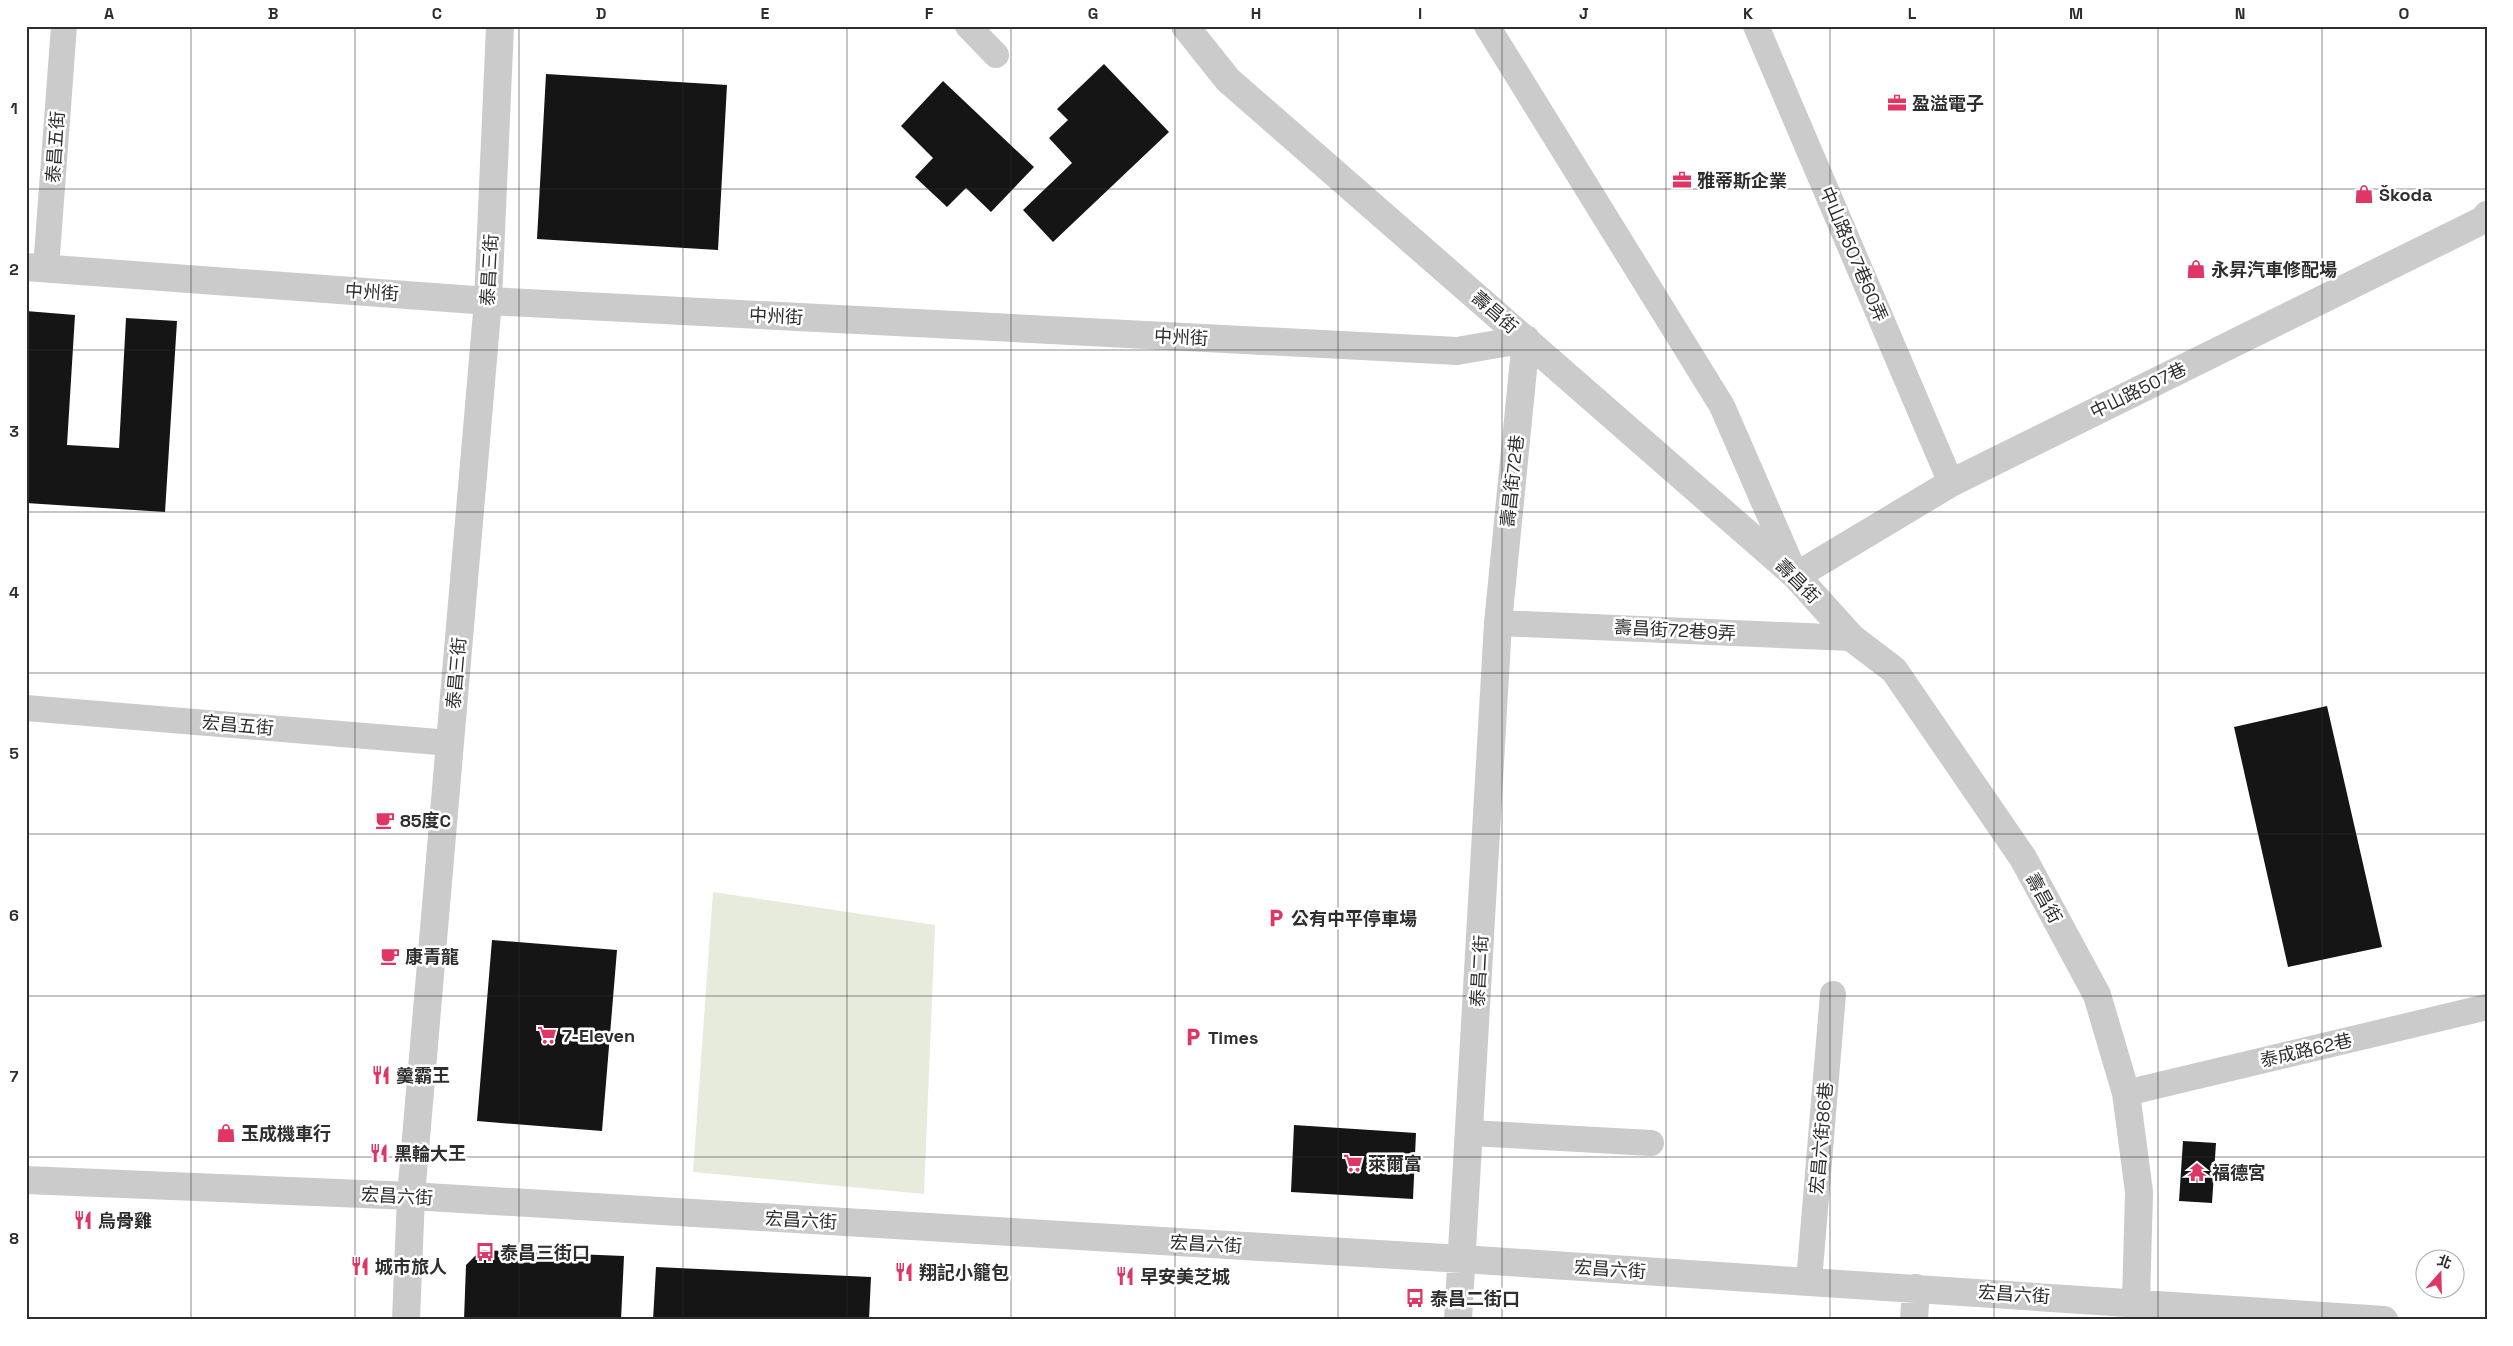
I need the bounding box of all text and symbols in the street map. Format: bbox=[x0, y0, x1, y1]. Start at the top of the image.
text: A bbox=[104, 3, 114, 24]
text: B bbox=[268, 3, 278, 24]
text: C bbox=[432, 3, 442, 24]
text: D bbox=[596, 3, 606, 24]
text: E bbox=[761, 3, 770, 24]
text: F bbox=[925, 3, 934, 24]
text: G bbox=[1088, 3, 1098, 24]
text: H bbox=[1251, 3, 1261, 24]
text: I bbox=[1418, 3, 1422, 24]
text: J bbox=[1579, 3, 1589, 24]
text: K bbox=[1743, 3, 1753, 24]
text: L bbox=[1908, 3, 1917, 24]
text: M bbox=[2069, 3, 2083, 24]
text: N bbox=[2235, 3, 2245, 24]
text: O bbox=[2399, 3, 2410, 24]
office icon: 盈溢電子 bbox=[1886, 92, 1908, 114]
place label: 盈溢電子 bbox=[1912, 92, 1984, 115]
text: 1 bbox=[10, 98, 18, 119]
street label: 泰昌五街 bbox=[41, 110, 69, 184]
office icon: 雅蒂斯企業 bbox=[1671, 169, 1693, 191]
place label: 雅蒂斯企業 bbox=[1697, 169, 1787, 192]
street label: 中山路507巷60弄 bbox=[1815, 183, 1893, 325]
shop icon: Škoda bbox=[2353, 183, 2375, 205]
place label: Škoda bbox=[2379, 183, 2433, 206]
street label: 泰昌三街 bbox=[476, 233, 502, 307]
shop icon: 永昇汽車修配場 bbox=[2185, 258, 2207, 280]
place label: 永昇汽車修配場 bbox=[2211, 258, 2337, 281]
text: 2 bbox=[9, 259, 19, 280]
street label: 中州街 bbox=[344, 279, 400, 305]
street label: 壽昌街 bbox=[1467, 286, 1523, 338]
street label: 中州街 bbox=[748, 303, 804, 329]
street label: 中州街 bbox=[1153, 324, 1209, 350]
street label: 中山路507巷 bbox=[2086, 357, 2190, 423]
text: 3 bbox=[9, 421, 19, 442]
street label: 壽昌街72巷 bbox=[1496, 434, 1528, 528]
street label: 壽昌街 bbox=[1771, 554, 1825, 608]
text: 4 bbox=[9, 582, 19, 603]
street label: 壽昌街72巷9弄 bbox=[1614, 615, 1736, 645]
street label: 泰昌三街 bbox=[441, 636, 471, 710]
street label: 宏昌五街 bbox=[201, 710, 275, 740]
text: 5 bbox=[9, 743, 19, 764]
cafe icon: 85度C bbox=[374, 809, 396, 831]
place label: 85度C bbox=[400, 809, 451, 832]
street label: 壽昌街 bbox=[2021, 869, 2067, 927]
text: 6 bbox=[9, 905, 19, 926]
parking icon: 公有中平停車場 bbox=[1265, 907, 1287, 929]
place label: 公有中平停車場 bbox=[1291, 907, 1417, 930]
street label: 泰昌二街 bbox=[1466, 934, 1492, 1008]
cafe icon: 康青龍 bbox=[379, 945, 401, 967]
place label: 康青龍 bbox=[405, 945, 459, 968]
supermarket icon: 7-Eleven bbox=[536, 1024, 558, 1046]
place label: 7-Eleven bbox=[562, 1024, 635, 1047]
parking icon: Times bbox=[1182, 1026, 1204, 1048]
place label: Times bbox=[1208, 1026, 1258, 1049]
street label: 泰成路62巷 bbox=[2258, 1028, 2354, 1072]
restaurant icon: 羹霸王 bbox=[370, 1064, 392, 1086]
place label: 羹霸王 bbox=[396, 1064, 450, 1087]
text: 7 bbox=[10, 1066, 19, 1087]
street label: 宏昌六街86巷 bbox=[1805, 1081, 1837, 1195]
shop icon: 玉成機車行 bbox=[215, 1122, 237, 1144]
place label: 玉成機車行 bbox=[241, 1122, 331, 1145]
restaurant icon: 黑輪大王 bbox=[368, 1142, 390, 1164]
place label: 黑輪大王 bbox=[394, 1142, 466, 1165]
supermarket icon: 萊爾富 bbox=[1342, 1152, 1364, 1174]
place label: 萊爾富 bbox=[1368, 1152, 1422, 1175]
temple icon: 福德宮 bbox=[2186, 1161, 2208, 1183]
place label: 福德宮 bbox=[2212, 1161, 2266, 1184]
street label: 宏昌六街 bbox=[360, 1183, 434, 1209]
street label: 宏昌六街 bbox=[764, 1207, 838, 1233]
restaurant icon: 烏骨雞 bbox=[72, 1209, 94, 1231]
place label: 烏骨雞 bbox=[98, 1209, 152, 1232]
text: 8 bbox=[9, 1228, 19, 1249]
street label: 宏昌六街 bbox=[1169, 1231, 1243, 1257]
bus stop icon: 泰昌三街口 bbox=[474, 1241, 496, 1263]
place label: 泰昌三街口 bbox=[500, 1241, 590, 1264]
north arrow bbox=[2416, 1248, 2466, 1298]
text: 北 bbox=[2435, 1251, 2454, 1273]
restaurant icon: 城市旅人 bbox=[349, 1255, 371, 1277]
place label: 城市旅人 bbox=[375, 1255, 447, 1278]
street label: 宏昌六街 bbox=[1573, 1255, 1647, 1283]
restaurant icon: 翔記小籠包 bbox=[893, 1261, 915, 1283]
place label: 翔記小籠包 bbox=[919, 1261, 1009, 1284]
restaurant icon: 早安美芝城 bbox=[1114, 1265, 1136, 1287]
place label: 早安美芝城 bbox=[1140, 1265, 1230, 1288]
street label: 宏昌六街 bbox=[1977, 1280, 2051, 1308]
bus stop icon: 泰昌二街口 bbox=[1404, 1287, 1426, 1309]
place label: 泰昌二街口 bbox=[1430, 1287, 1520, 1310]

